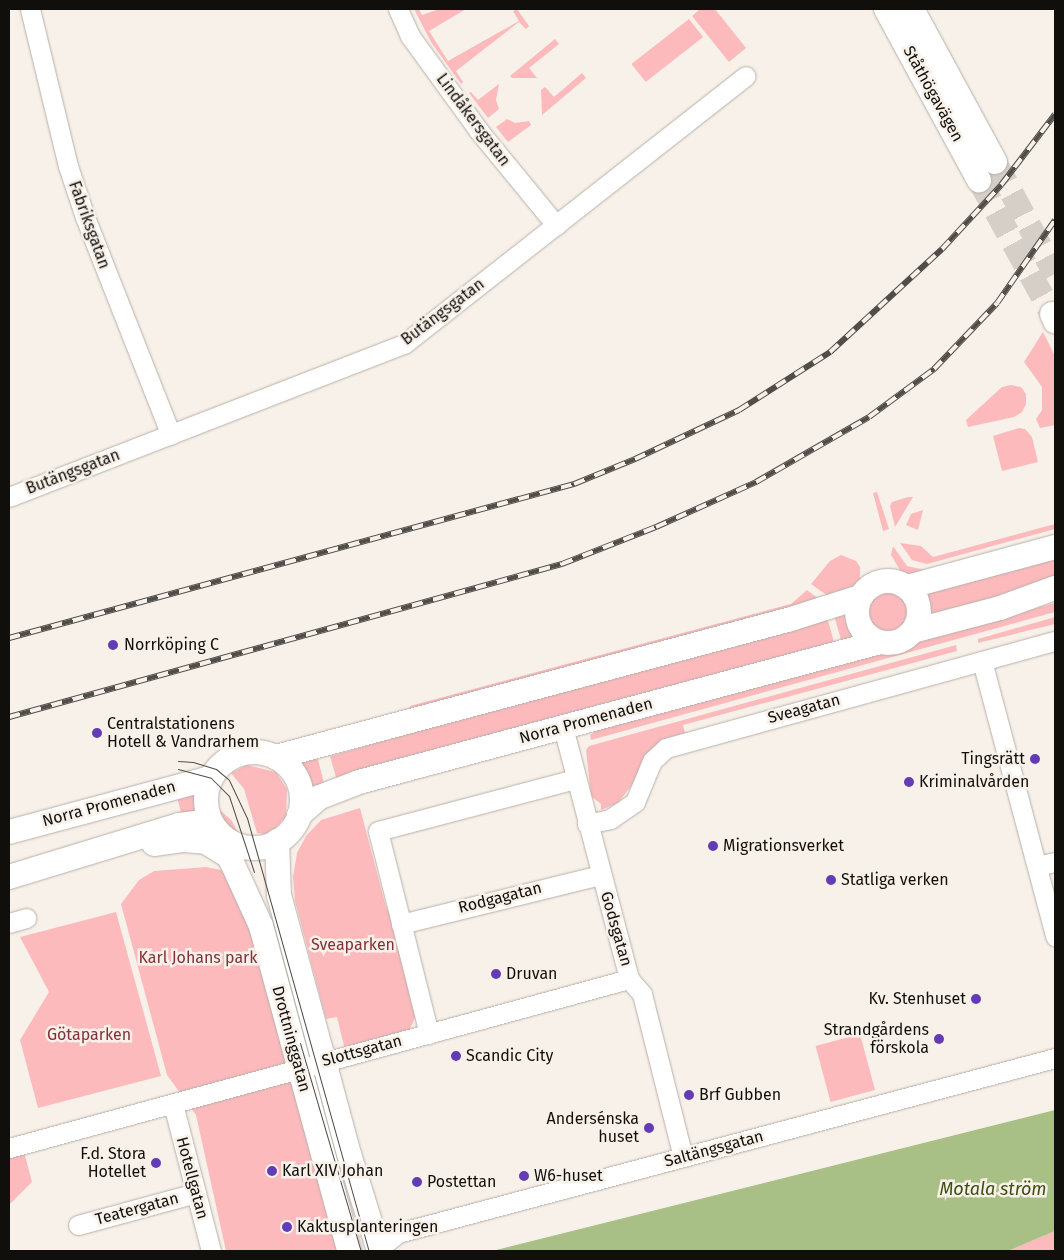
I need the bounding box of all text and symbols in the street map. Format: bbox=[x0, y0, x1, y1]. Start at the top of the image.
street label: Ståthögavägen bbox=[899, 43, 967, 145]
street label: Lindåkersgatan bbox=[432, 70, 514, 170]
street label: Fabriksgatan bbox=[64, 179, 114, 271]
street label: Butängsgatan bbox=[398, 275, 488, 349]
street label: Butängsgatan bbox=[23, 445, 123, 499]
place label: Norrköping C bbox=[124, 635, 219, 655]
marker: Norrköping C bbox=[106, 638, 120, 652]
street label: Sveagatan bbox=[766, 690, 842, 728]
street label: Norra Promenaden bbox=[517, 694, 655, 748]
place label: Centralstationens Hotell & Vandrarhem bbox=[107, 714, 259, 752]
marker: Centralstationens Hotell & Vandrarhem bbox=[91, 727, 103, 739]
place label: Tingsrätt bbox=[961, 749, 1025, 769]
marker: Tingsrätt bbox=[1029, 753, 1041, 765]
place label: Kriminalvården bbox=[919, 772, 1029, 792]
marker: Kriminalvården bbox=[903, 776, 915, 788]
street label: Norra Promenaden bbox=[40, 777, 178, 831]
place label: Migrationsverket bbox=[723, 836, 844, 856]
marker: Migrationsverket bbox=[707, 840, 719, 852]
place label: Statliga verken bbox=[841, 870, 949, 890]
marker: Statliga verken bbox=[825, 874, 837, 886]
street label: Rodgagatan bbox=[456, 878, 544, 918]
street label: Godsgatan bbox=[596, 889, 636, 969]
park label: Sveaparken bbox=[311, 935, 395, 955]
park label: Karl Johans park bbox=[139, 948, 257, 968]
place label: Druvan bbox=[506, 964, 557, 984]
marker: Druvan bbox=[490, 968, 502, 980]
street label: Drottninggatan bbox=[268, 984, 314, 1094]
place label: Kv. Stenhuset bbox=[868, 989, 966, 1009]
marker: Kv. Stenhuset bbox=[970, 993, 982, 1005]
place label: Strandgårdens förskola bbox=[824, 1020, 929, 1058]
park label: Götaparken bbox=[47, 1025, 131, 1045]
street label: Slottsgatan bbox=[320, 1031, 404, 1071]
marker: Strandgårdens förskola bbox=[933, 1033, 945, 1045]
place label: Scandic City bbox=[466, 1046, 553, 1066]
marker: Scandic City bbox=[450, 1050, 462, 1062]
place label: Brf Gubben bbox=[699, 1085, 781, 1105]
marker: Brf Gubben bbox=[683, 1089, 695, 1101]
place label: Andersénska huset bbox=[547, 1109, 639, 1147]
marker: Andersénska huset bbox=[643, 1122, 655, 1134]
street label: Saltängsgatan bbox=[662, 1127, 766, 1171]
street label: Hotellgatan bbox=[172, 1135, 212, 1221]
place label: F.d. Stora Hotellet bbox=[80, 1144, 146, 1182]
marker: F.d. Stora Hotellet bbox=[150, 1157, 162, 1169]
place label: Karl XIV Johan bbox=[282, 1161, 383, 1181]
marker: Karl XIV Johan bbox=[266, 1165, 278, 1177]
place label: W6-huset bbox=[534, 1166, 603, 1186]
marker: W6-huset bbox=[518, 1170, 530, 1182]
place label: Postettan bbox=[427, 1172, 496, 1192]
marker: Postettan bbox=[411, 1176, 423, 1188]
water label: Motala ström bbox=[939, 1178, 1047, 1200]
street label: Teatergatan bbox=[93, 1189, 181, 1229]
place label: Kaktusplanteringen bbox=[297, 1217, 438, 1237]
marker: Kaktusplanteringen bbox=[281, 1221, 293, 1233]

